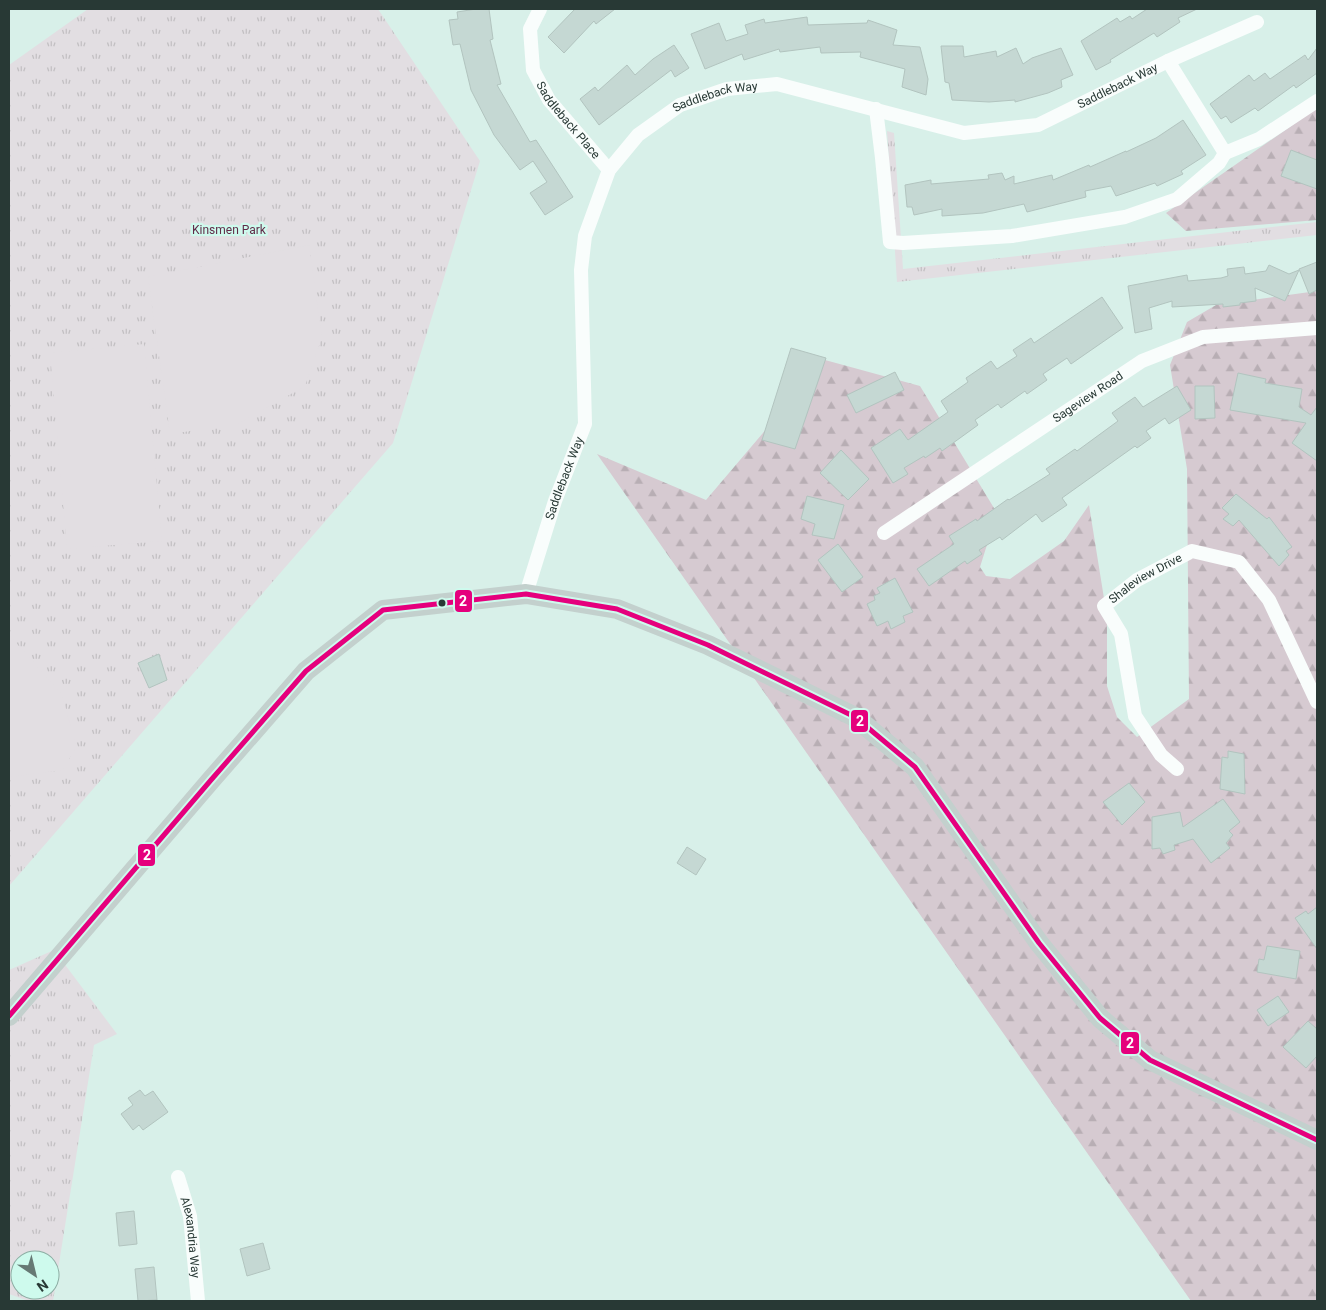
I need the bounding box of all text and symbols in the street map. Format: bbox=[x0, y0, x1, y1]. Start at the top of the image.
street label: Saddleback Way bbox=[1075, 60, 1160, 111]
street label: Saddleback Place bbox=[533, 79, 603, 161]
street label: Saddleback Way bbox=[670, 79, 758, 115]
park label: Kinsmen Park bbox=[192, 223, 267, 237]
street label: Sageview Road bbox=[1050, 369, 1126, 425]
street label: Saddleback Way bbox=[543, 434, 586, 522]
street label: Shaleview Drive bbox=[1106, 551, 1184, 606]
line badge: 2 bbox=[454, 589, 473, 613]
text: 2 bbox=[459, 593, 467, 609]
unlabelled marker bbox=[437, 598, 447, 608]
line badge: 2 bbox=[850, 709, 869, 733]
text: 2 bbox=[856, 713, 864, 729]
line badge: 2 bbox=[137, 843, 156, 867]
text: 2 bbox=[143, 847, 151, 863]
line badge: 2 bbox=[1120, 1031, 1140, 1055]
text: 2 bbox=[1126, 1035, 1134, 1051]
street label: Alexandria Way bbox=[177, 1195, 203, 1279]
north arrow bbox=[10, 1250, 60, 1300]
text: N bbox=[34, 1276, 51, 1295]

